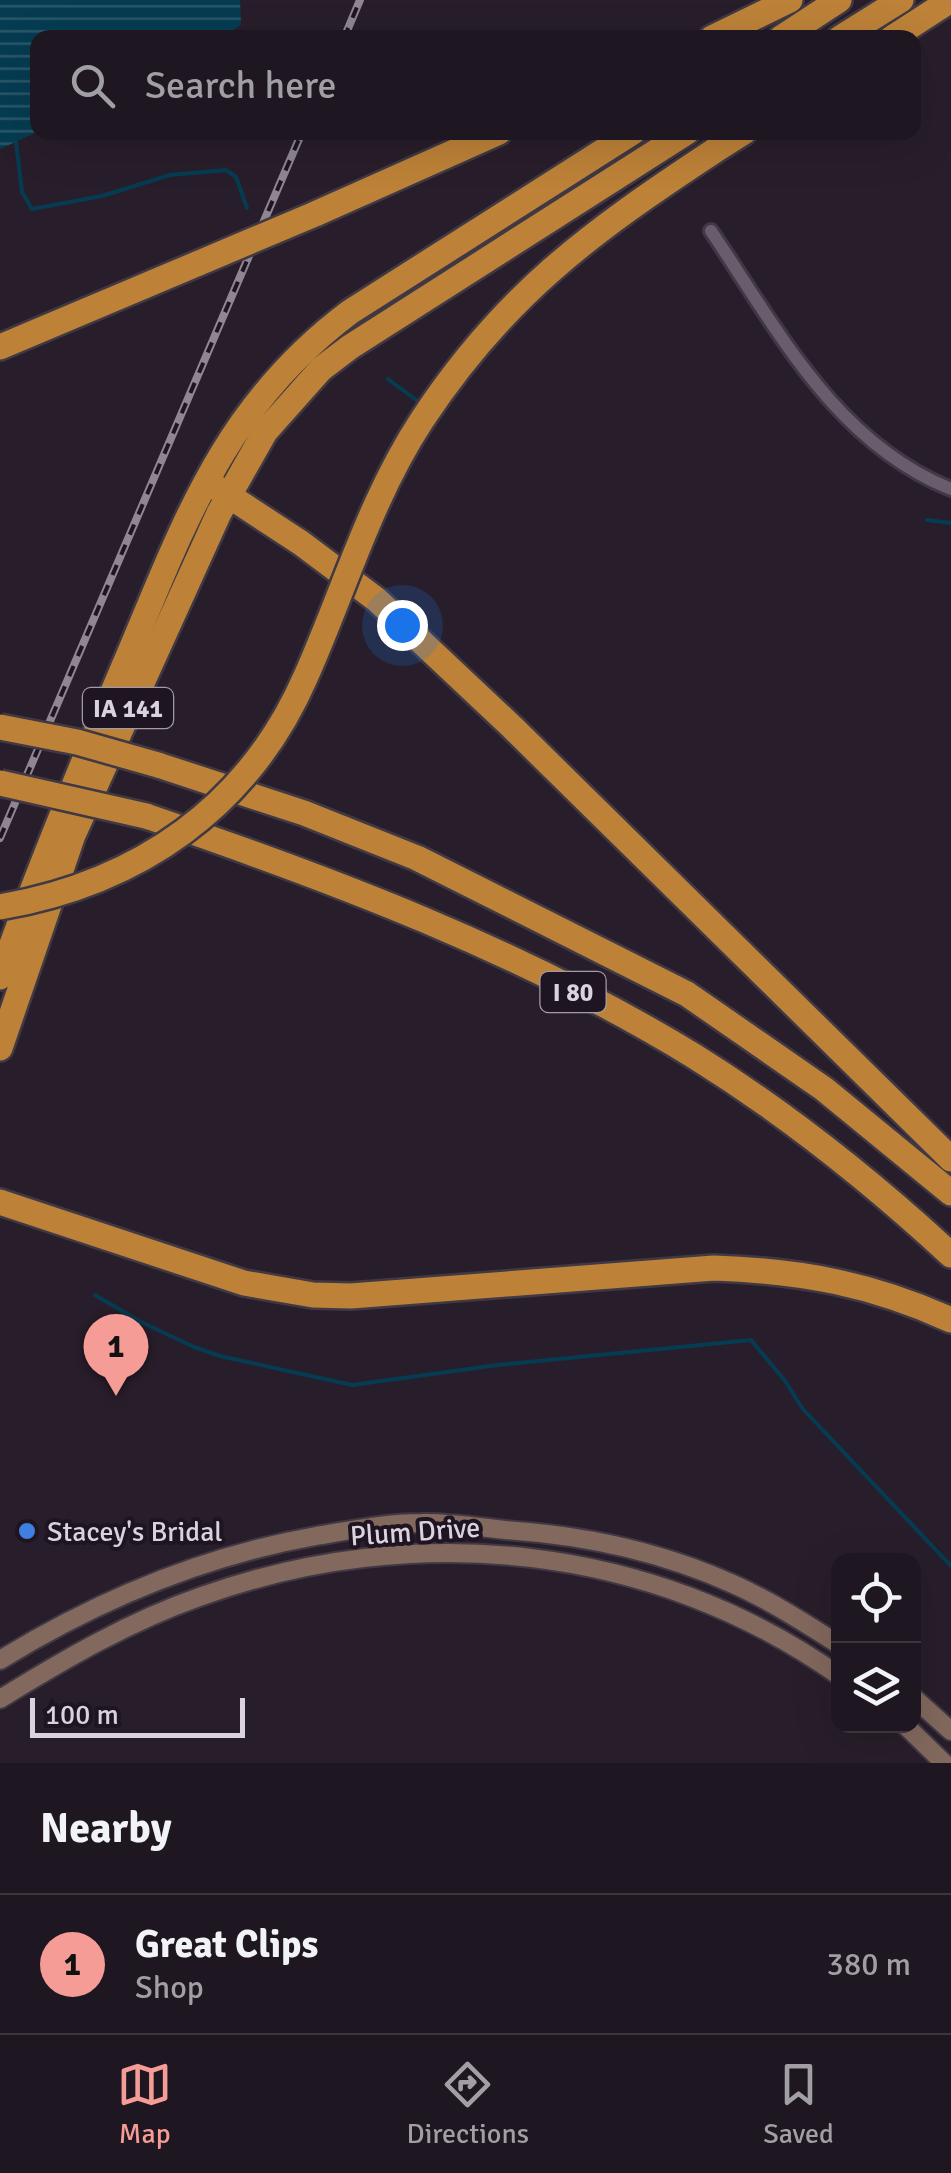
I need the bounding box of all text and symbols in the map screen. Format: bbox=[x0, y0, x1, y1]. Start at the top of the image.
search box bbox=[30, 30, 921, 140]
icon: search bbox=[65, 58, 120, 113]
text: Search here bbox=[145, 62, 337, 109]
your location bbox=[377, 600, 428, 651]
road number: IA 141 bbox=[83, 688, 173, 728]
road number: I 80 bbox=[540, 972, 606, 1012]
pin: 1 bbox=[84, 1314, 148, 1396]
street label: Plum Drive bbox=[349, 1510, 481, 1553]
place label: Stacey's Bridal bbox=[47, 1515, 223, 1549]
marker: Stacey's Bridal bbox=[16, 1520, 38, 1542]
map controls bbox=[831, 1553, 921, 1733]
button: locate bbox=[831, 1553, 921, 1643]
button: layers bbox=[831, 1643, 921, 1733]
scale bar bbox=[30, 1693, 245, 1738]
text: 100 m bbox=[45, 1698, 119, 1732]
text: Nearby bbox=[40, 1803, 172, 1854]
text: Great Clips bbox=[135, 1921, 318, 1968]
text: 1 bbox=[64, 1945, 81, 1984]
text: 380 m bbox=[827, 1945, 911, 1984]
text: Shop bbox=[135, 1968, 204, 2007]
tab: Map bbox=[117, 2057, 172, 2151]
tab: Directions bbox=[407, 2057, 529, 2151]
tab: Saved bbox=[763, 2057, 834, 2151]

